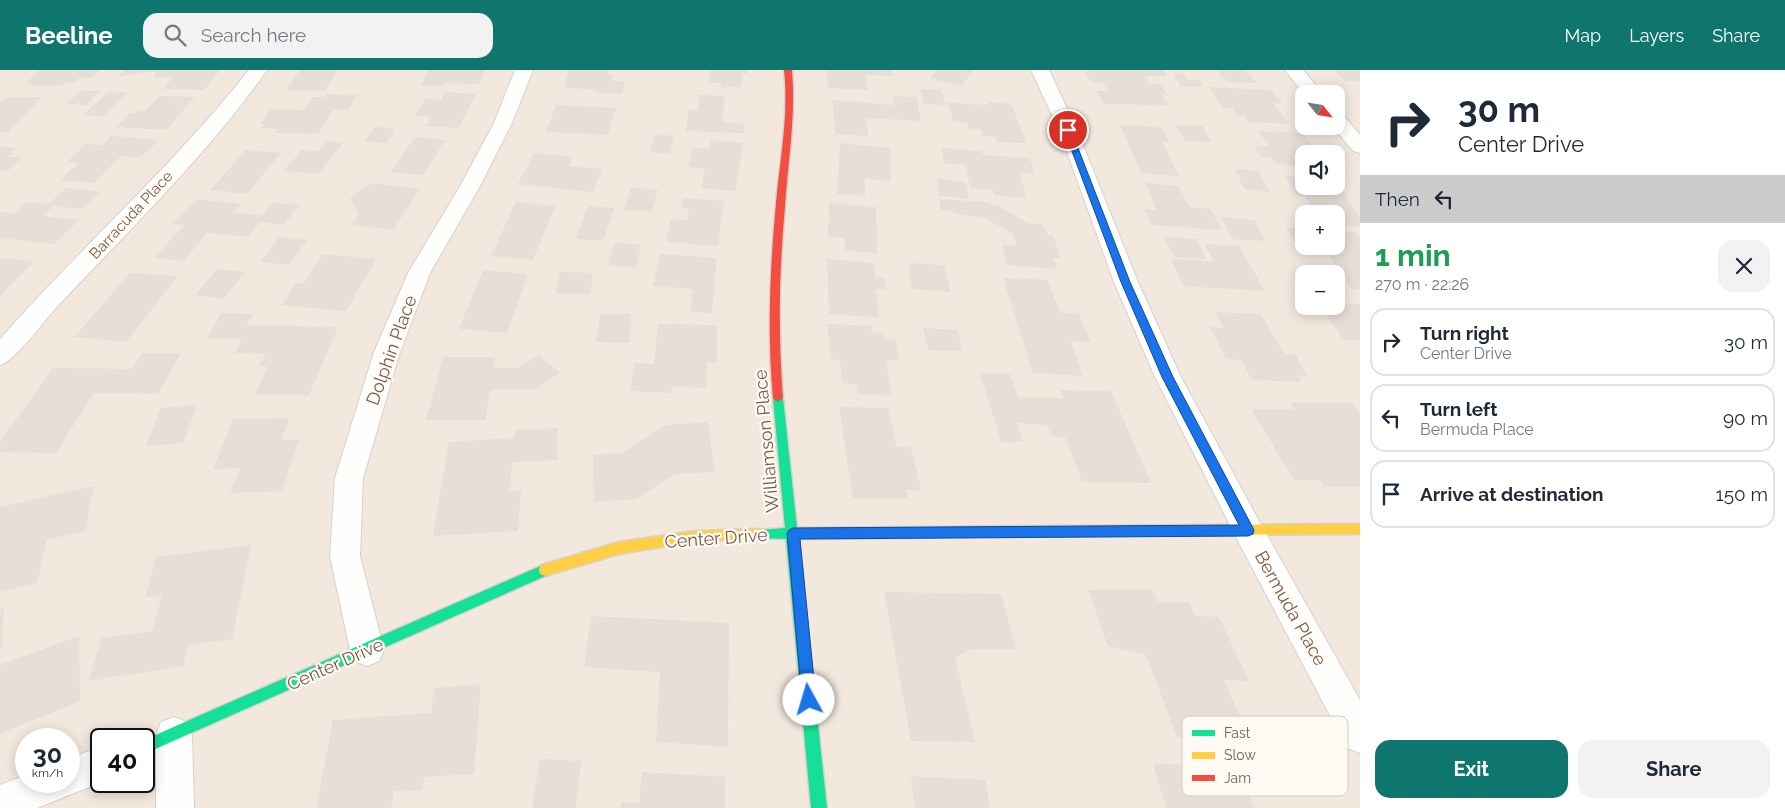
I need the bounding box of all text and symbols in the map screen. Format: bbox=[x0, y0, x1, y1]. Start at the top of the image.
search box bbox=[143, 13, 493, 58]
text: Beeline bbox=[25, 21, 113, 50]
icon: search bbox=[161, 21, 189, 49]
text: Search here bbox=[201, 24, 306, 46]
text: Map bbox=[1565, 25, 1601, 46]
text: Layers bbox=[1629, 25, 1684, 46]
text: Share bbox=[1712, 25, 1760, 46]
north arrow bbox=[1295, 85, 1345, 135]
map controls bbox=[1295, 85, 1345, 315]
text: 30 m bbox=[1458, 89, 1540, 130]
icon: right bbox=[1375, 90, 1440, 155]
pin bbox=[1047, 109, 1089, 151]
icon: arrive bbox=[1054, 116, 1082, 144]
text: Center Drive bbox=[1458, 131, 1584, 157]
button: sound bbox=[1295, 145, 1345, 195]
street label: Barracuda Place bbox=[86, 167, 177, 263]
icon: left bbox=[1430, 185, 1458, 213]
text: Then bbox=[1375, 188, 1420, 210]
button: + bbox=[1295, 205, 1345, 255]
text: 1 min bbox=[1375, 238, 1451, 273]
button: close bbox=[1718, 240, 1770, 292]
button: − bbox=[1295, 265, 1345, 315]
text: 270 m · 22:26 bbox=[1375, 275, 1469, 294]
street label: Dolphin Place bbox=[361, 292, 421, 408]
text: Turn right bbox=[1420, 322, 1509, 344]
icon: right bbox=[1377, 328, 1405, 356]
text: 30 m bbox=[1724, 331, 1768, 353]
text: Center Drive bbox=[1420, 344, 1512, 363]
street label: Williamson Place bbox=[749, 368, 783, 513]
text: Turn left bbox=[1420, 398, 1497, 420]
icon: left bbox=[1377, 404, 1405, 432]
text: 90 m bbox=[1723, 407, 1768, 429]
text: Bermuda Place bbox=[1420, 420, 1534, 439]
icon: arrive bbox=[1377, 480, 1405, 508]
text: Arrive at destination bbox=[1420, 483, 1604, 505]
text: 150 m bbox=[1716, 483, 1768, 505]
street label: Center Drive bbox=[664, 524, 769, 552]
street label: Bermuda Place bbox=[1251, 547, 1331, 669]
street label: Center Drive bbox=[284, 633, 387, 695]
position arrow bbox=[782, 673, 834, 725]
legend bbox=[1182, 716, 1348, 796]
text: Fast bbox=[1224, 725, 1251, 741]
speed limit sign: 40 bbox=[90, 728, 155, 793]
text: 30 bbox=[33, 739, 62, 769]
button: Exit bbox=[1375, 740, 1568, 798]
button: Share bbox=[1578, 740, 1770, 798]
text: Slow bbox=[1224, 747, 1256, 763]
text: km/h bbox=[32, 766, 63, 780]
text: Jam bbox=[1224, 770, 1251, 786]

